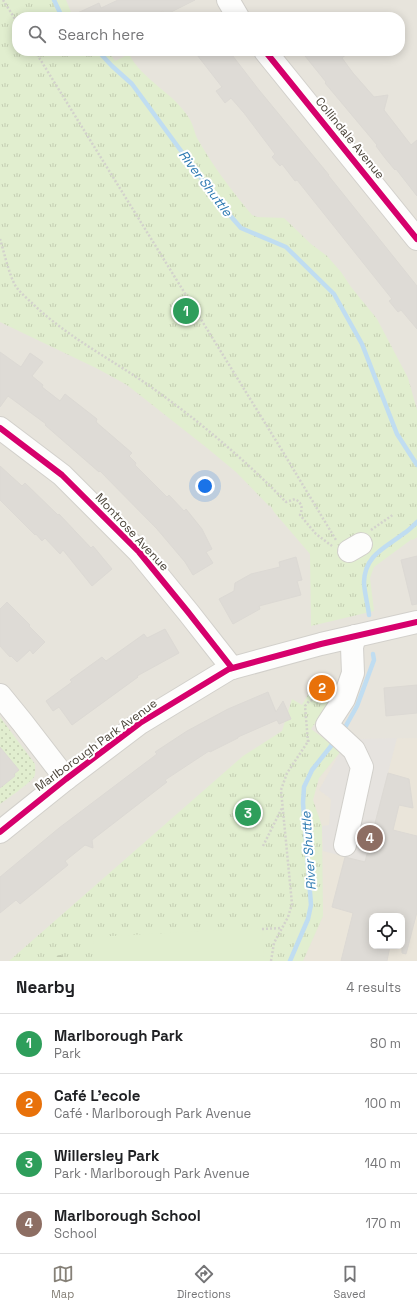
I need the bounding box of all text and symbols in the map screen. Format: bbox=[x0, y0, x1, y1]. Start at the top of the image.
search box bbox=[12, 12, 405, 56]
icon: search bbox=[26, 23, 48, 45]
text: Search here bbox=[58, 25, 144, 44]
street label: Collindale Avenue bbox=[312, 94, 388, 182]
water label: River Shuttle bbox=[175, 147, 237, 221]
pin: 1 bbox=[173, 296, 199, 326]
your location bbox=[195, 476, 215, 496]
street label: Montrose Avenue bbox=[92, 490, 172, 574]
pin: 2 bbox=[309, 673, 335, 703]
street label: Marlborough Park Avenue bbox=[32, 695, 160, 795]
pin: 3 bbox=[235, 798, 261, 828]
water label: River Shuttle bbox=[297, 810, 320, 891]
pin: 4 bbox=[357, 823, 383, 853]
map controls bbox=[369, 913, 405, 949]
button: locate bbox=[369, 913, 405, 949]
text: Nearby bbox=[16, 976, 75, 998]
text: 4 results bbox=[346, 979, 401, 996]
text: Marlborough Park bbox=[54, 1026, 183, 1045]
text: 1 bbox=[26, 1035, 32, 1052]
text: 80 m bbox=[370, 1035, 401, 1052]
text: Park bbox=[54, 1045, 81, 1062]
text: Café L'ecole bbox=[54, 1086, 140, 1105]
text: 2 bbox=[25, 1095, 33, 1112]
text: 100 m bbox=[364, 1095, 401, 1112]
text: Café · Marlborough Park Avenue bbox=[54, 1105, 251, 1122]
text: Willersley Park bbox=[54, 1146, 159, 1165]
text: 3 bbox=[25, 1155, 33, 1172]
text: 140 m bbox=[365, 1155, 401, 1172]
text: Park · Marlborough Park Avenue bbox=[54, 1165, 250, 1182]
text: Marlborough School bbox=[54, 1206, 201, 1225]
text: 4 bbox=[25, 1215, 33, 1232]
text: 170 m bbox=[365, 1215, 401, 1232]
text: School bbox=[54, 1225, 97, 1242]
tab: Map bbox=[51, 1263, 74, 1301]
tab: Directions bbox=[177, 1263, 231, 1301]
tab: Saved bbox=[334, 1263, 366, 1301]

